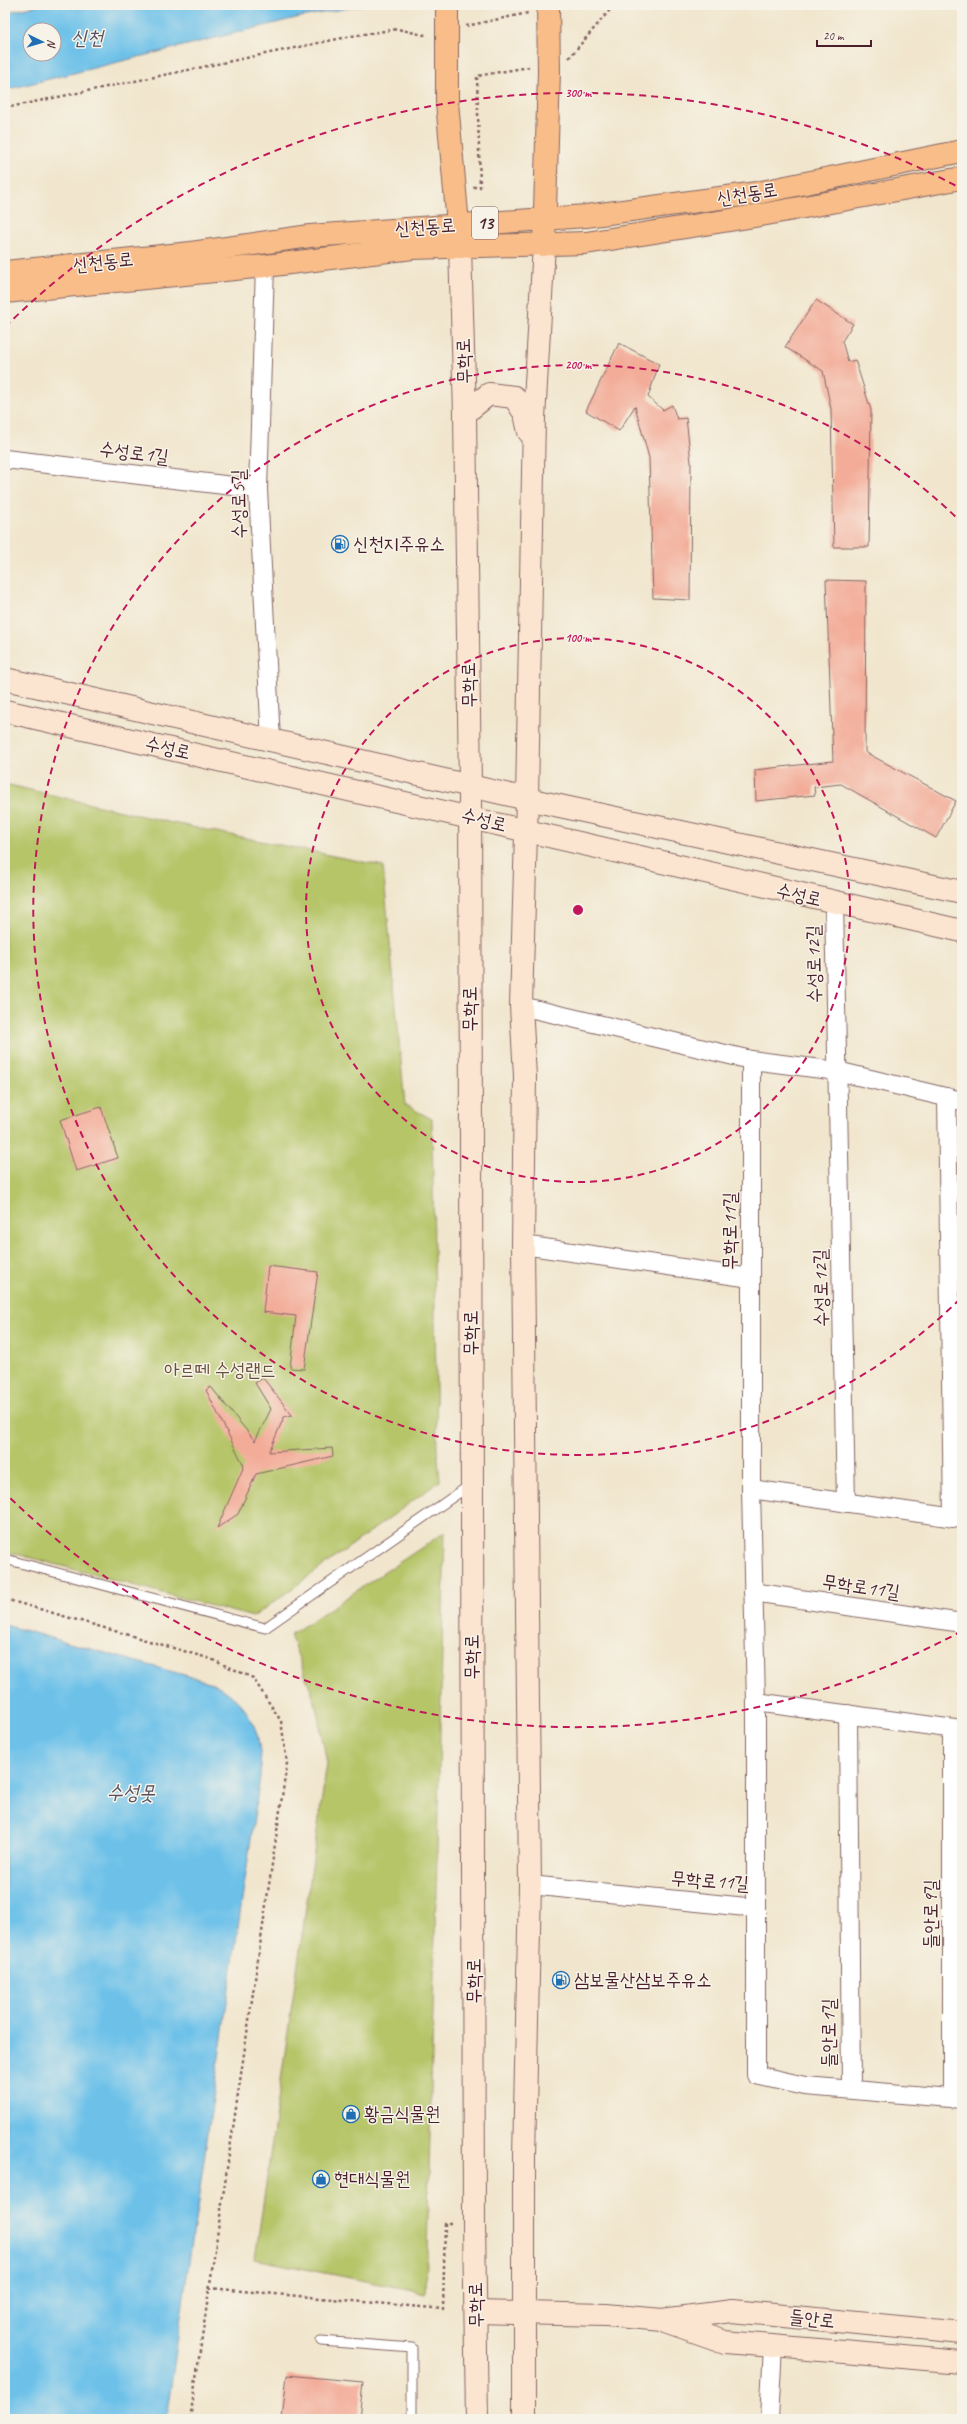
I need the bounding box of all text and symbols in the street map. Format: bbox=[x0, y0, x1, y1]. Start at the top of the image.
north arrow bbox=[22, 22, 62, 62]
scale bar bbox=[817, 22, 871, 48]
water label: 신천 bbox=[71, 25, 105, 50]
text: 20 m bbox=[823, 28, 845, 44]
text: N bbox=[45, 39, 59, 49]
text: 300 m bbox=[565, 85, 592, 101]
street label: 신천동로 bbox=[715, 177, 779, 211]
road number: 13 bbox=[472, 207, 498, 239]
street label: 신천동로 bbox=[394, 213, 456, 241]
street label: 신천동로 bbox=[71, 247, 135, 277]
street label: 무학로 bbox=[451, 338, 477, 384]
text: 200 m bbox=[565, 357, 592, 373]
street label: 수성로1길 bbox=[98, 437, 170, 469]
street label: 수성로5길 bbox=[226, 469, 252, 539]
place label: 신천지주유소 bbox=[353, 532, 445, 556]
fuel station icon: 신천지주유소 bbox=[330, 534, 350, 554]
text: 100 m bbox=[565, 630, 592, 646]
street label: 무학로 bbox=[457, 662, 481, 708]
street label: 수성로 bbox=[143, 731, 193, 765]
street label: 수성로 bbox=[459, 803, 509, 837]
street label: 수성로 bbox=[774, 878, 824, 912]
centre of rings bbox=[571, 903, 585, 917]
street label: 수성로12길 bbox=[801, 925, 827, 1003]
street label: 무학로 bbox=[458, 986, 482, 1032]
street label: 무학로11길 bbox=[718, 1192, 742, 1270]
street label: 수성로12길 bbox=[808, 1249, 834, 1327]
street label: 무학로 bbox=[459, 1310, 483, 1356]
park label: 아르떼 수성랜드 bbox=[164, 1358, 276, 1382]
street label: 무학로11길 bbox=[821, 1570, 901, 1604]
street label: 무학로 bbox=[460, 1634, 484, 1680]
water label: 수성못 bbox=[107, 1780, 156, 1805]
street label: 무학로11길 bbox=[670, 1866, 750, 1896]
street label: 들안로9길 bbox=[919, 1879, 943, 1949]
street label: 무학로 bbox=[462, 1958, 486, 2004]
place label: 삼보물산삼보주유소 bbox=[574, 1968, 712, 1992]
fuel station icon: 삼보물산삼보주유소 bbox=[551, 1970, 571, 1990]
street label: 들안로1길 bbox=[817, 1998, 841, 2068]
place label: 황금식물원 bbox=[364, 2102, 440, 2126]
shop icon: 황금식물원 bbox=[341, 2104, 361, 2124]
place label: 현대식물원 bbox=[334, 2167, 410, 2191]
shop icon: 현대식물원 bbox=[311, 2169, 331, 2189]
street label: 무학로 bbox=[464, 2282, 488, 2328]
street label: 들안로 bbox=[788, 2305, 836, 2333]

